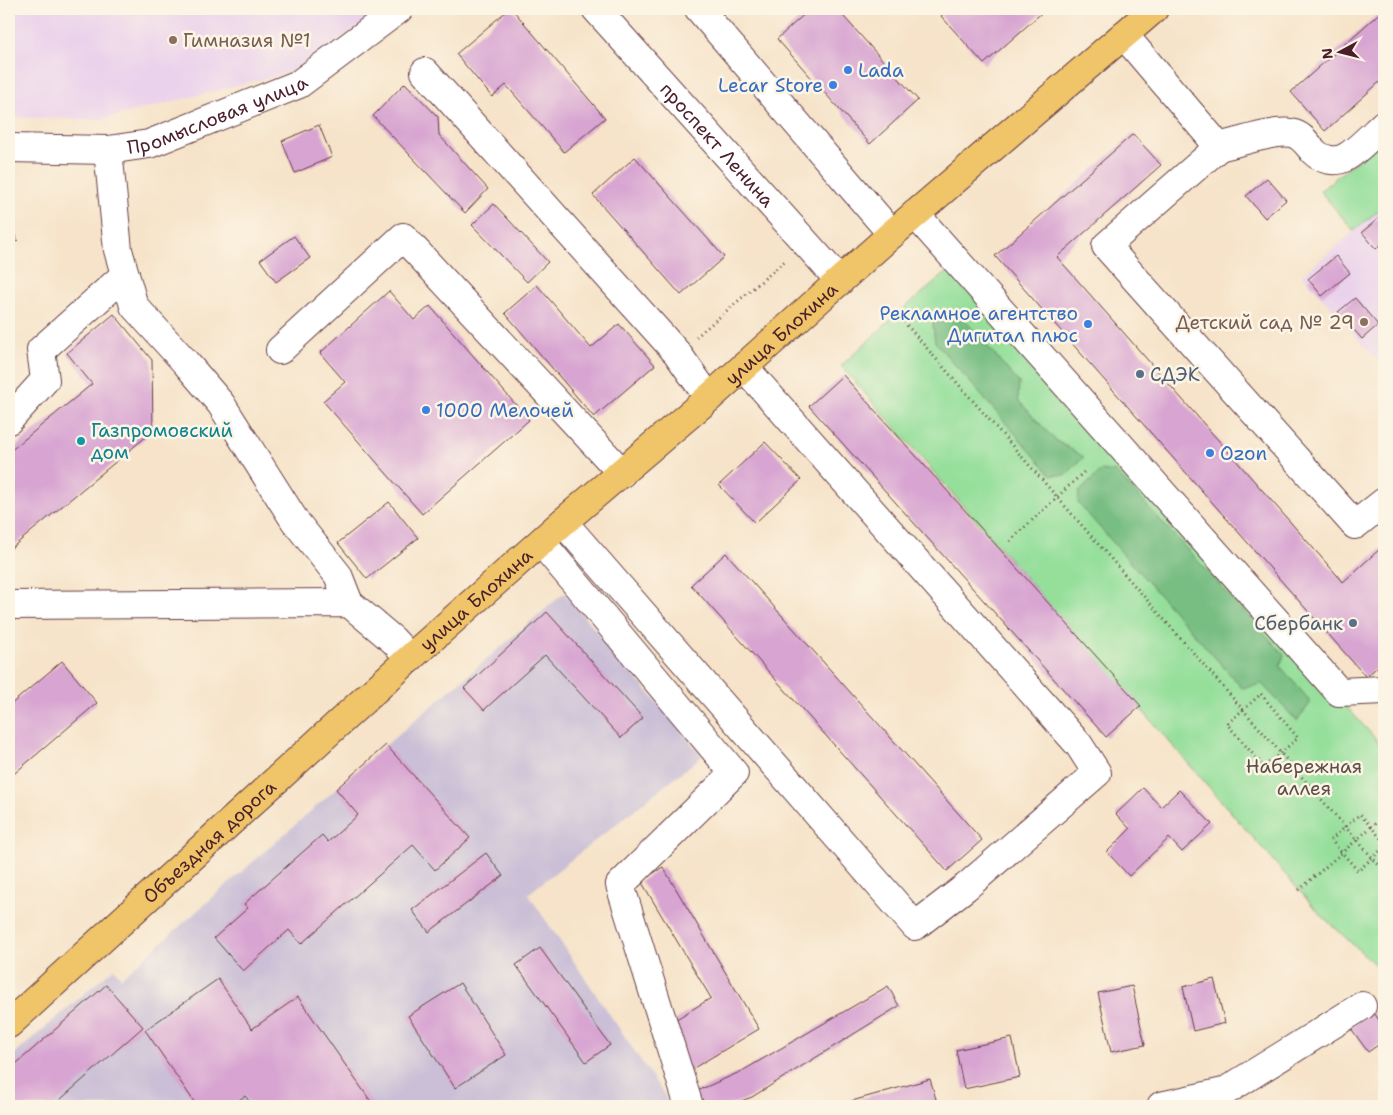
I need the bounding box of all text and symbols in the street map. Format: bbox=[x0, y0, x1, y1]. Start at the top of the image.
place label: Гимназия №1 bbox=[183, 28, 311, 53]
north arrow bbox=[1316, 28, 1366, 78]
marker: Гимназия №1 bbox=[167, 34, 179, 46]
text: N bbox=[1317, 47, 1337, 60]
place label: Lada bbox=[858, 58, 904, 83]
marker: Lada bbox=[842, 64, 854, 76]
street label: Промысловая улица bbox=[126, 70, 313, 160]
place label: Lecar Store bbox=[718, 73, 823, 98]
street label: проспект Ленина bbox=[654, 77, 780, 213]
marker: Lecar Store bbox=[827, 79, 839, 91]
street label: улица Блохина bbox=[720, 277, 843, 391]
place label: Рекламное агентство Дигитал плюс bbox=[879, 301, 1078, 348]
place label: Детский сад № 29 bbox=[1175, 310, 1354, 335]
marker: Детский сад № 29 bbox=[1358, 316, 1370, 328]
marker: Рекламное агентство Дигитал плюс bbox=[1082, 318, 1094, 330]
place label: СДЭК bbox=[1150, 362, 1200, 387]
marker: СДЭК bbox=[1134, 368, 1146, 380]
place label: 1000 Мелочей bbox=[436, 398, 574, 423]
marker: 1000 Мелочей bbox=[420, 404, 432, 416]
place label: Газпромовский дом bbox=[91, 418, 233, 465]
marker: Газпромовский дом bbox=[75, 435, 87, 447]
place label: Ozon bbox=[1220, 441, 1267, 466]
marker: Ozon bbox=[1204, 447, 1216, 459]
street label: улица Блохина bbox=[414, 543, 538, 657]
place label: Сбербанк bbox=[1254, 611, 1343, 636]
marker: Сбербанк bbox=[1347, 617, 1359, 629]
park label: Набережная аллея bbox=[1246, 754, 1362, 801]
street label: Объездная дорога bbox=[138, 774, 282, 909]

